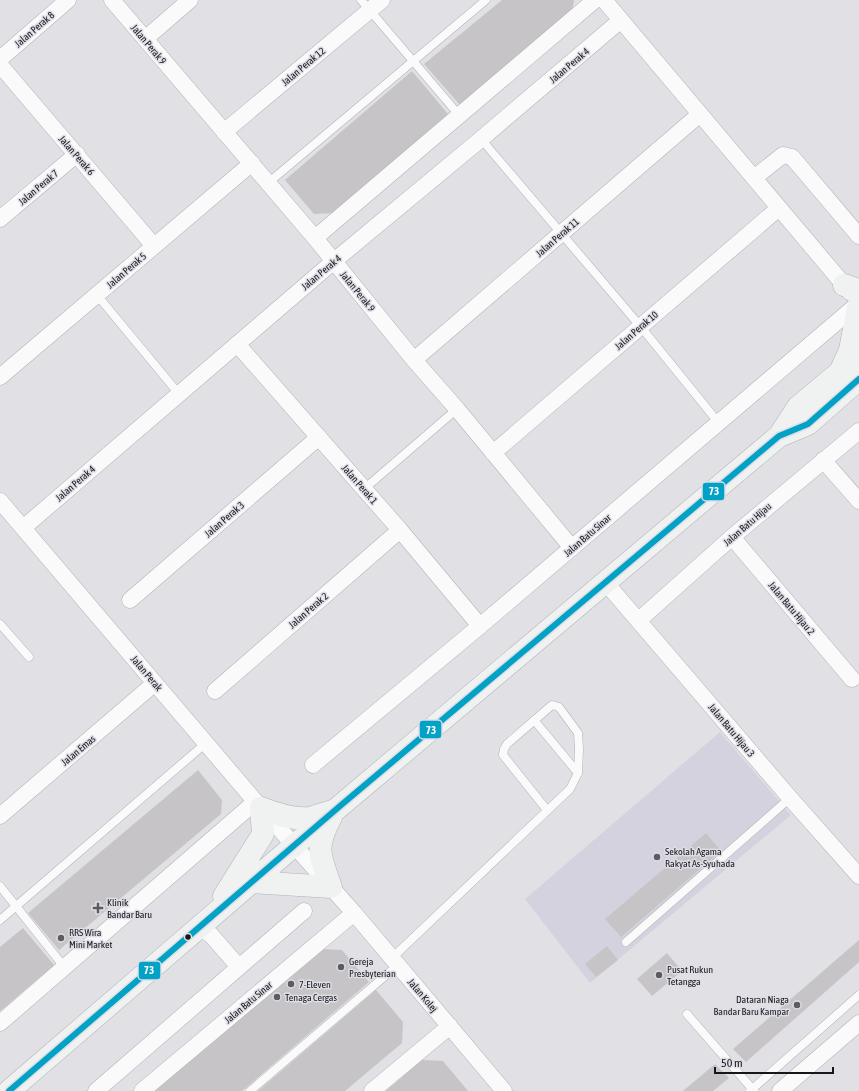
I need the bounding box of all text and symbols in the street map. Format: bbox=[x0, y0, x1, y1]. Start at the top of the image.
street label: Jalan Perak 8 bbox=[12, 9, 56, 49]
street label: Jalan Perak 9 bbox=[129, 22, 169, 67]
street label: Jalan Perak 12 bbox=[279, 45, 327, 88]
street label: Jalan Perak 4 bbox=[547, 45, 592, 85]
street label: Jalan Perak 6 bbox=[57, 133, 97, 177]
street label: Jalan Perak 7 bbox=[16, 167, 61, 207]
street label: Jalan Perak 11 bbox=[534, 216, 581, 259]
street label: Jalan Perak 5 bbox=[104, 250, 148, 290]
street label: Jalan Perak 4 bbox=[299, 252, 344, 292]
street label: Jalan Perak 9 bbox=[338, 269, 377, 314]
street label: Jalan Perak 10 bbox=[613, 309, 660, 352]
street label: Jalan Perak 1 bbox=[340, 462, 380, 506]
street label: Jalan Perak 4 bbox=[53, 463, 97, 503]
line badge: 73 bbox=[702, 482, 725, 501]
text: 73 bbox=[709, 485, 719, 497]
street label: Jalan Perak 3 bbox=[202, 499, 246, 539]
street label: Jalan Batu Hijau bbox=[721, 501, 774, 548]
street label: Jalan Batu Sinar bbox=[562, 511, 614, 559]
street label: Jalan Batu Hijau 2 bbox=[766, 580, 817, 637]
street label: Jalan Perak 2 bbox=[286, 590, 330, 630]
street label: Jalan Perak bbox=[129, 654, 165, 694]
street label: Jalan Batu Hijau 3 bbox=[706, 702, 757, 759]
line badge: 73 bbox=[419, 720, 442, 739]
text: 73 bbox=[426, 724, 436, 736]
street label: Jalan Emas bbox=[59, 733, 98, 768]
place label: Sekolah Agama Rakyat As-Syuhada bbox=[665, 846, 735, 869]
marker: Sekolah Agama Rakyat As-Syuhada bbox=[652, 852, 662, 862]
place label: Klinik Bandar Baru bbox=[107, 897, 152, 920]
marker: Klinik Bandar Baru bbox=[92, 902, 104, 914]
place label: RRS Wira Mini Market bbox=[69, 927, 113, 950]
unlabelled marker bbox=[183, 932, 193, 942]
marker: RRS Wira Mini Market bbox=[56, 933, 66, 943]
place label: Gereja Presbyterian bbox=[349, 956, 396, 979]
line badge: 73 bbox=[138, 961, 161, 980]
marker: Gereja Presbyterian bbox=[336, 962, 346, 972]
text: 73 bbox=[144, 964, 154, 976]
place label: Pusat Rukun Tetangga bbox=[667, 964, 713, 987]
marker: Pusat Rukun Tetangga bbox=[654, 970, 664, 980]
street label: Jalan Kolej bbox=[405, 976, 440, 1014]
street label: Jalan Batu Sinar bbox=[222, 979, 275, 1025]
marker: 7-Eleven bbox=[286, 979, 296, 989]
place label: 7-Eleven bbox=[299, 979, 331, 990]
marker: Tenaga Cergas bbox=[272, 992, 282, 1002]
place label: Tenaga Cergas bbox=[285, 992, 337, 1003]
place label: Dataran Niaga Bandar Baru Kampar bbox=[714, 994, 790, 1017]
marker: Dataran Niaga Bandar Baru Kampar bbox=[792, 1000, 802, 1010]
scale bar bbox=[715, 1049, 833, 1075]
text: 50 m bbox=[721, 1056, 743, 1070]

